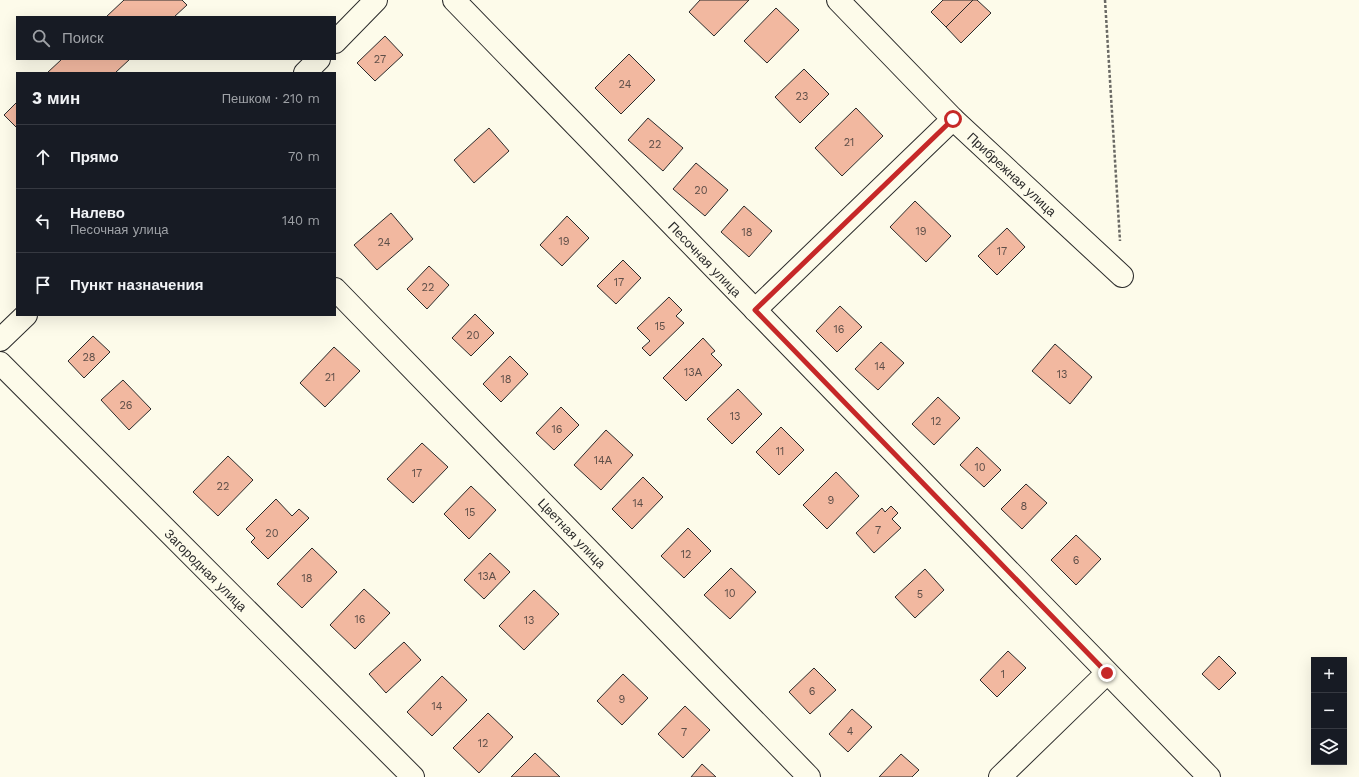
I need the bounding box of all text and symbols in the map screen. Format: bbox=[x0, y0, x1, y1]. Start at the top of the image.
search box bbox=[16, 16, 336, 60]
icon: search bbox=[30, 27, 52, 49]
text: Поиск bbox=[62, 29, 104, 47]
house number: 27 bbox=[374, 53, 386, 66]
house number: 24 bbox=[619, 78, 632, 91]
text: 3 мин bbox=[32, 88, 80, 108]
house number: 23 bbox=[796, 90, 808, 103]
text: Пешком · 210 m bbox=[222, 91, 320, 106]
route start bbox=[944, 110, 962, 128]
street label: Прибрежная улица bbox=[964, 129, 1060, 220]
house number: 21 bbox=[844, 136, 854, 149]
house number: 22 bbox=[649, 138, 661, 151]
icon: ahead bbox=[32, 146, 54, 168]
text: Прямо bbox=[70, 148, 119, 166]
text: 70 m bbox=[288, 149, 320, 164]
house number: 20 bbox=[694, 184, 708, 197]
text: Налево bbox=[70, 204, 125, 222]
icon: left bbox=[32, 210, 54, 232]
text: 140 m bbox=[282, 213, 320, 228]
street label: Песочная улица bbox=[665, 219, 745, 301]
text: Песочная улица bbox=[70, 222, 169, 237]
house number: 19 bbox=[915, 225, 927, 238]
house number: 18 bbox=[741, 226, 753, 239]
house number: 19 bbox=[558, 235, 570, 248]
house number: 24 bbox=[378, 236, 391, 249]
house number: 17 bbox=[997, 245, 1007, 258]
icon: arrive bbox=[32, 274, 54, 296]
text: Пункт назначения bbox=[70, 276, 203, 294]
house number: 17 bbox=[614, 276, 624, 289]
house number: 22 bbox=[422, 281, 434, 294]
house number: 15 bbox=[655, 320, 665, 333]
house number: 16 bbox=[834, 323, 845, 336]
house number: 20 bbox=[466, 329, 480, 342]
house number: 28 bbox=[82, 351, 96, 364]
house number: 14 bbox=[874, 360, 886, 373]
house number: 13А bbox=[684, 366, 703, 379]
house number: 13 bbox=[1057, 368, 1067, 381]
house number: 21 bbox=[325, 371, 335, 384]
house number: 18 bbox=[500, 373, 512, 386]
house number: 26 bbox=[119, 399, 133, 412]
house number: 13 bbox=[730, 410, 740, 423]
house number: 12 bbox=[931, 415, 941, 428]
house number: 16 bbox=[552, 423, 563, 436]
house number: 11 bbox=[776, 445, 784, 458]
house number: 14А bbox=[594, 454, 613, 467]
house number: 10 bbox=[974, 461, 986, 474]
house number: 17 bbox=[412, 467, 422, 480]
house number: 22 bbox=[217, 480, 229, 493]
house number: 9 bbox=[828, 494, 835, 507]
street label: Цветная улица bbox=[535, 495, 609, 572]
house number: 14 bbox=[632, 497, 644, 510]
house number: 8 bbox=[1021, 500, 1028, 513]
house number: 15 bbox=[465, 506, 475, 519]
house number: 7 bbox=[875, 524, 881, 537]
street label: Загородная улица bbox=[161, 526, 250, 615]
house number: 20 bbox=[265, 527, 279, 540]
house number: 12 bbox=[681, 548, 691, 561]
house number: 6 bbox=[1073, 554, 1080, 567]
house number: 13А bbox=[478, 570, 497, 583]
house number: 18 bbox=[301, 572, 313, 585]
house number: 10 bbox=[724, 587, 736, 600]
house number: 5 bbox=[917, 588, 923, 601]
house number: 16 bbox=[355, 613, 366, 626]
house number: 13 bbox=[524, 614, 534, 627]
map controls bbox=[1311, 657, 1347, 765]
button: + bbox=[1311, 657, 1347, 693]
route end bbox=[1098, 664, 1116, 682]
house number: 1 bbox=[1001, 668, 1005, 681]
house number: 6 bbox=[809, 685, 816, 698]
house number: 9 bbox=[619, 693, 626, 706]
button: − bbox=[1311, 693, 1347, 729]
house number: 14 bbox=[431, 700, 443, 713]
house number: 4 bbox=[847, 725, 854, 738]
house number: 7 bbox=[681, 726, 687, 739]
button: layers bbox=[1311, 729, 1347, 765]
house number: 12 bbox=[478, 737, 488, 750]

